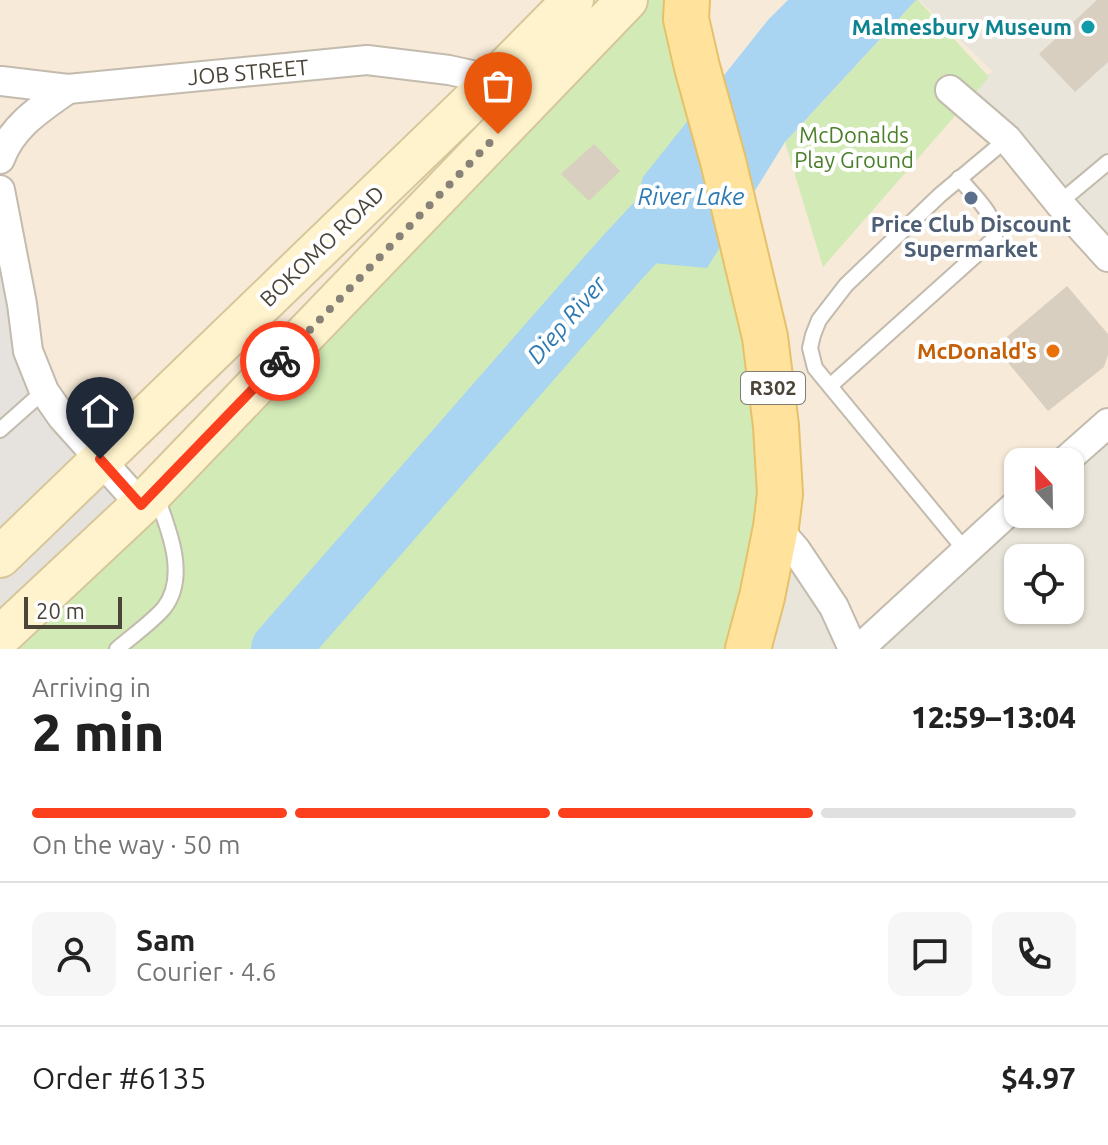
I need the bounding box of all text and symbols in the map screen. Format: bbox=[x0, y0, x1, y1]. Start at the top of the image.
place label: Malmesbury Museum bbox=[852, 14, 1072, 39]
marker: Malmesbury Museum bbox=[1079, 18, 1097, 36]
pin bbox=[464, 52, 532, 134]
street label: JOB STREET bbox=[186, 54, 309, 89]
icon: bag bbox=[476, 64, 520, 108]
park label: McDonalds Play Ground bbox=[794, 122, 914, 172]
street label: BOKOMO ROAD bbox=[255, 180, 389, 311]
water label: River Lake bbox=[638, 183, 744, 210]
marker: Price Club Discount Supermarket bbox=[962, 189, 980, 207]
place label: Price Club Discount Supermarket bbox=[871, 211, 1071, 261]
water label: Diep River bbox=[521, 270, 612, 369]
courier bbox=[240, 321, 320, 401]
place label: McDonald's bbox=[917, 338, 1037, 363]
icon: bike bbox=[258, 339, 302, 383]
marker: McDonald's bbox=[1044, 342, 1062, 360]
road number: R302 bbox=[741, 372, 805, 404]
pin bbox=[66, 377, 134, 459]
icon: home bbox=[78, 389, 122, 433]
north arrow bbox=[1004, 448, 1084, 528]
map controls bbox=[1004, 448, 1084, 624]
button: locate bbox=[1004, 544, 1084, 624]
scale bar bbox=[24, 593, 122, 629]
text: 20 m bbox=[36, 598, 85, 623]
text: Arriving in bbox=[32, 673, 151, 702]
text: 12:59–13:04 bbox=[911, 700, 1076, 734]
text: 2 min bbox=[32, 703, 164, 761]
text: On the way · 50 m bbox=[32, 830, 240, 859]
button: person bbox=[32, 912, 116, 996]
button: chat bbox=[888, 912, 972, 996]
button: phone bbox=[992, 912, 1076, 996]
text: Sam bbox=[136, 923, 195, 957]
text: Courier · 4.6 bbox=[136, 957, 276, 986]
text: Order #6135 bbox=[32, 1061, 206, 1095]
text: $4.97 bbox=[1001, 1061, 1076, 1095]

